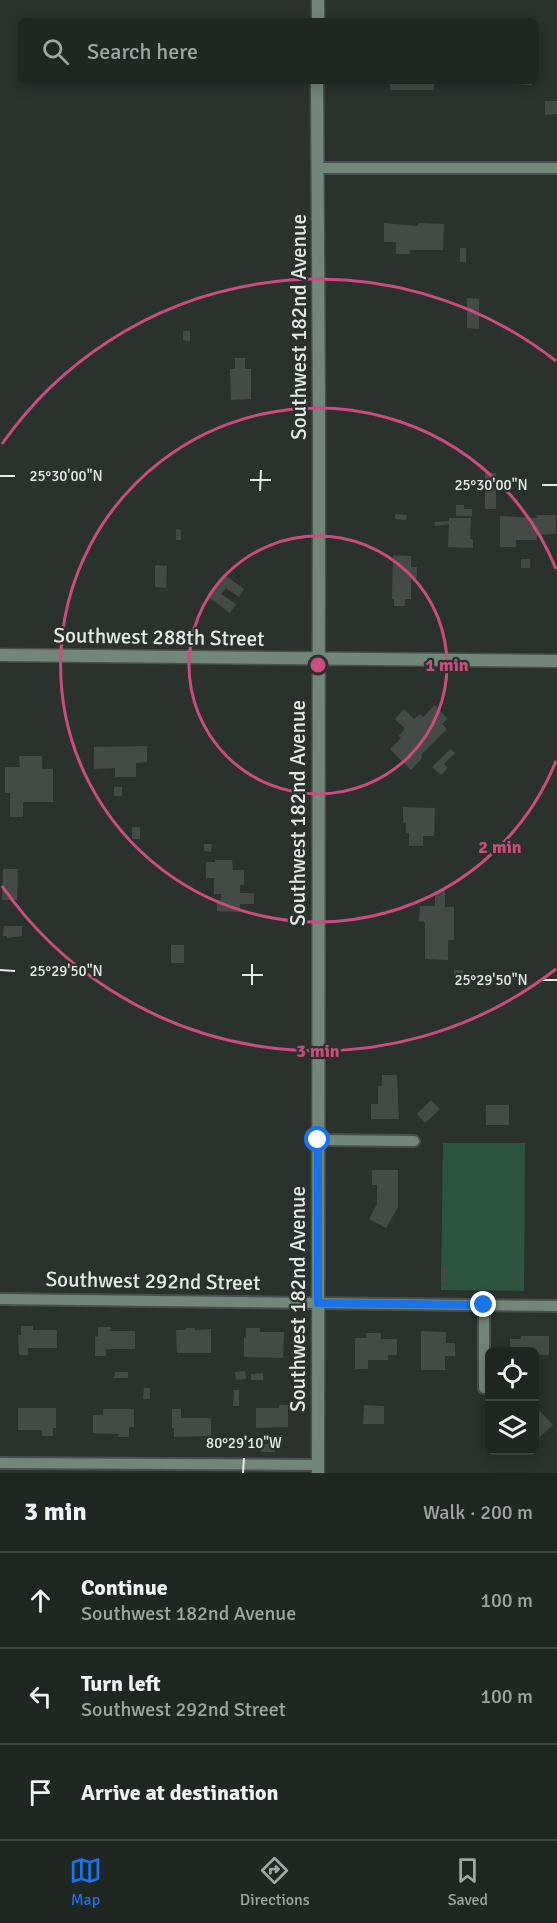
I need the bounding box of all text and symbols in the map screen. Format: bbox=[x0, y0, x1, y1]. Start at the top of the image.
search box bbox=[18, 18, 539, 84]
icon: search bbox=[39, 35, 72, 68]
text: Search here bbox=[87, 38, 198, 65]
street label: Southwest 182nd Avenue bbox=[286, 214, 312, 440]
text: 25°30'00"N bbox=[29, 467, 103, 485]
text: 25°30'00"N bbox=[454, 476, 528, 494]
street label: Southwest 288th Street bbox=[53, 622, 265, 652]
text: 1 min bbox=[425, 654, 469, 676]
centre of rings bbox=[308, 655, 328, 675]
street label: Southwest 182nd Avenue bbox=[285, 700, 311, 926]
text: 2 min bbox=[478, 836, 522, 858]
text: 25°29'50"N bbox=[29, 962, 103, 980]
text: 25°29'50"N bbox=[454, 971, 528, 989]
text: 3 min bbox=[296, 1040, 340, 1062]
route start bbox=[304, 1126, 330, 1152]
street label: Southwest 182nd Avenue bbox=[285, 1186, 311, 1412]
street label: Southwest 292nd Street bbox=[45, 1266, 261, 1296]
route end bbox=[470, 1291, 496, 1317]
map controls bbox=[485, 1347, 539, 1455]
button: locate bbox=[485, 1347, 539, 1401]
button: layers bbox=[485, 1401, 539, 1455]
text: 80°29'10"W bbox=[206, 1434, 282, 1452]
text: 3 min bbox=[24, 1496, 87, 1528]
text: Walk · 200 m bbox=[423, 1500, 533, 1525]
text: Continue bbox=[81, 1574, 168, 1601]
icon: ahead bbox=[24, 1584, 57, 1617]
text: 100 m bbox=[480, 1588, 533, 1613]
text: Southwest 182nd Avenue bbox=[81, 1601, 296, 1626]
text: Turn left bbox=[81, 1670, 161, 1697]
icon: left bbox=[24, 1680, 57, 1713]
text: 100 m bbox=[480, 1684, 533, 1709]
text: Southwest 292nd Street bbox=[81, 1697, 286, 1722]
icon: arrive bbox=[24, 1776, 57, 1809]
text: Arrive at destination bbox=[81, 1779, 278, 1806]
tab: Map bbox=[69, 1854, 102, 1910]
tab: Directions bbox=[240, 1854, 310, 1910]
tab: Saved bbox=[448, 1854, 488, 1910]

